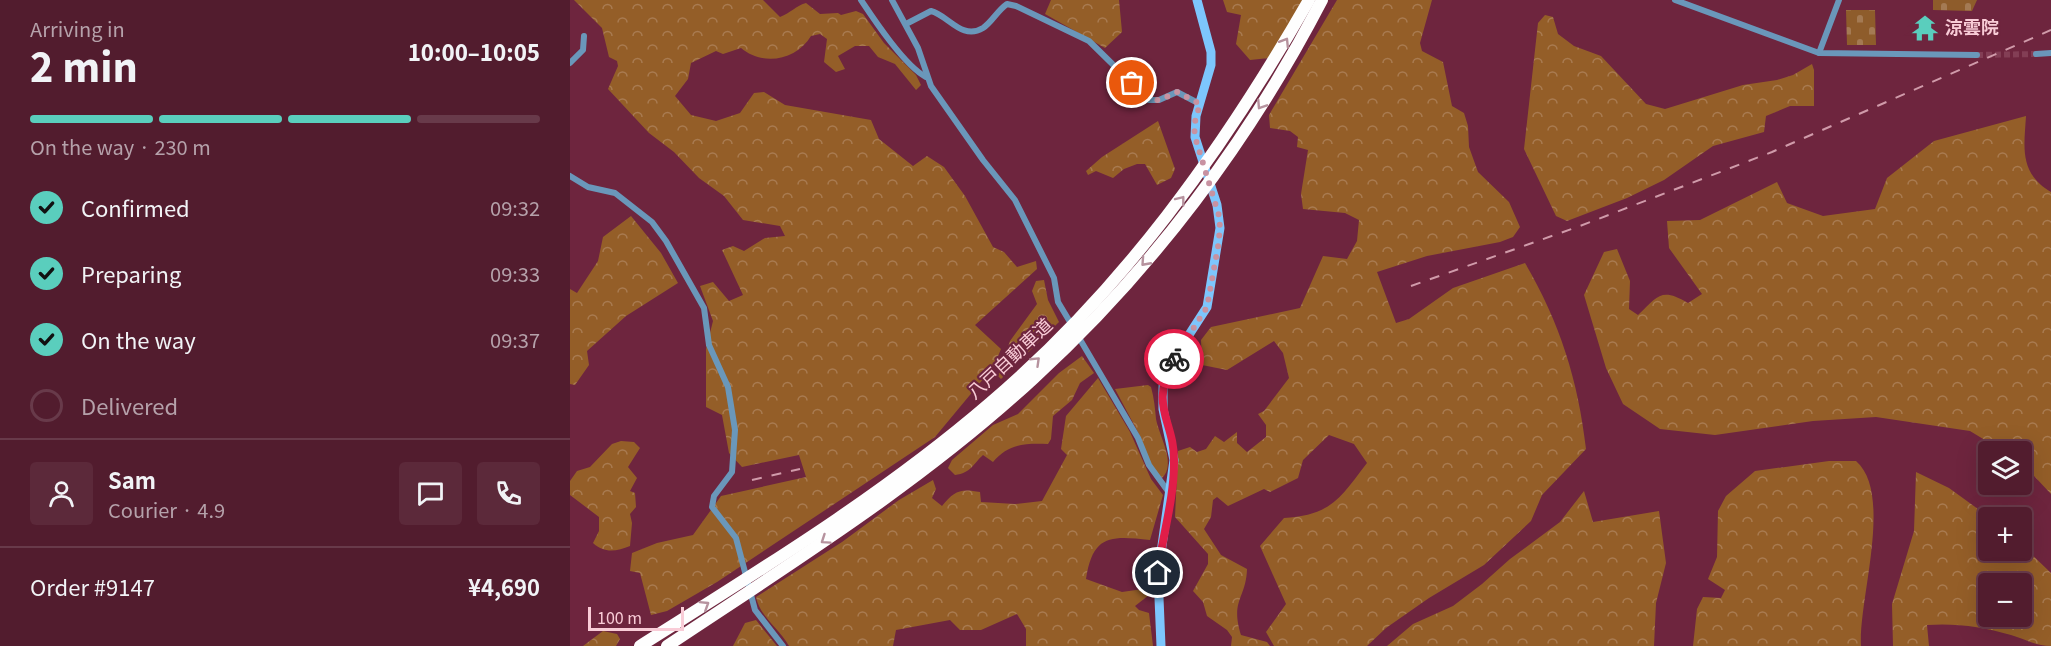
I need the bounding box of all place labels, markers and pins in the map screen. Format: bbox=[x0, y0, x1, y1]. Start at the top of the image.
temple icon: 涼雲院 bbox=[1910, 13, 1940, 43]
place label: 涼雲院 bbox=[1945, 13, 1999, 39]
pin bbox=[1106, 57, 1157, 108]
pin bbox=[1132, 547, 1183, 598]

